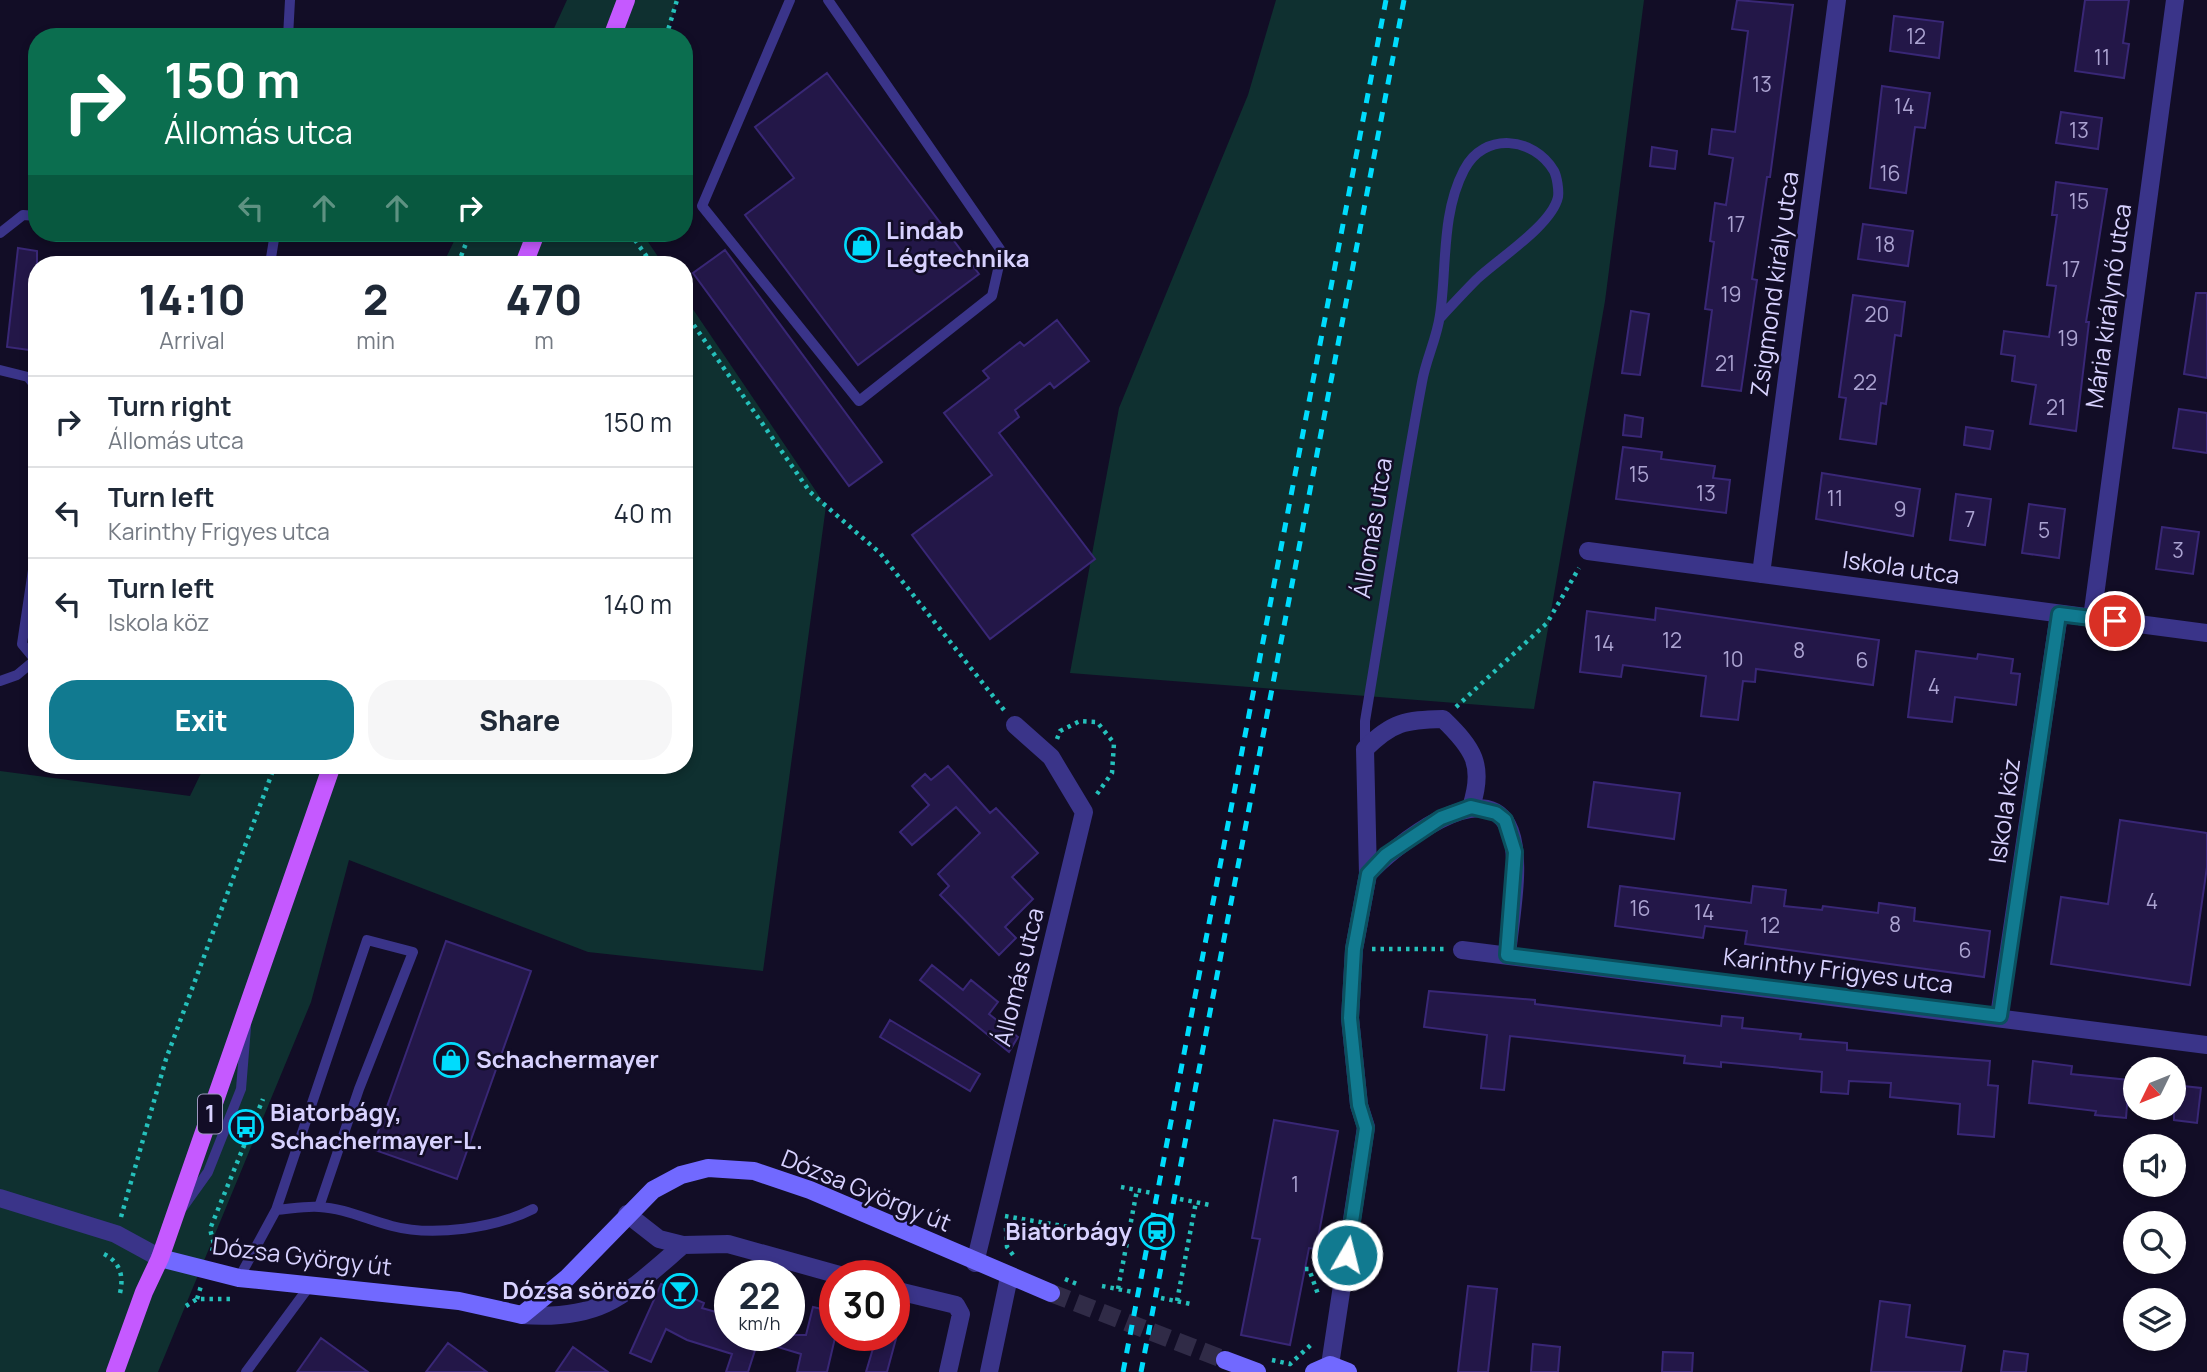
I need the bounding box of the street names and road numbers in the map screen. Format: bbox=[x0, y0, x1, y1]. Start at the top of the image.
street label: Zsigmond király utca bbox=[1741, 169, 1806, 398]
street label: Mária királynő utca bbox=[2077, 201, 2138, 410]
street label: Állomás utca bbox=[1344, 455, 1399, 600]
street label: Iskola utca bbox=[1841, 542, 1962, 591]
street label: Iskola köz bbox=[1980, 756, 2027, 866]
street label: Állomás utca bbox=[984, 904, 1051, 1049]
street label: Karinthy Frigyes utca bbox=[1721, 939, 1955, 1000]
road number: 1 bbox=[198, 1094, 222, 1134]
street label: Dózsa György út bbox=[777, 1141, 956, 1239]
street label: Dózsa György út bbox=[211, 1228, 394, 1283]

